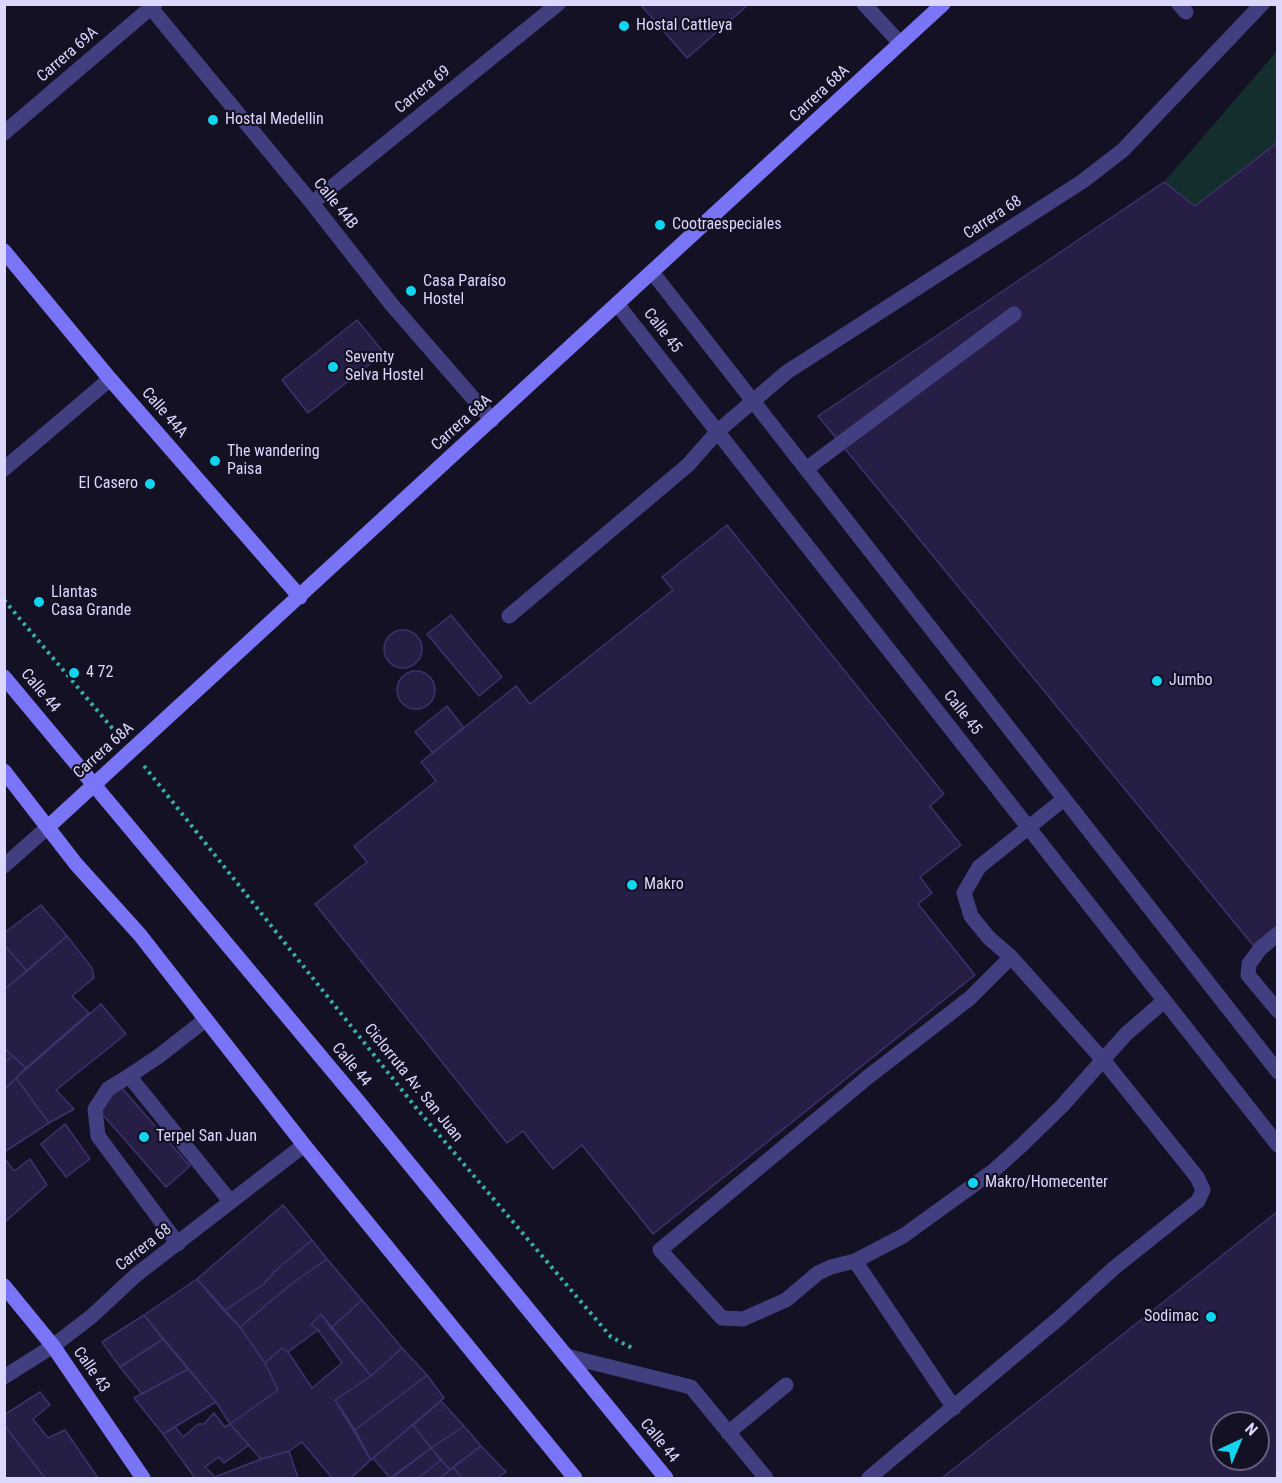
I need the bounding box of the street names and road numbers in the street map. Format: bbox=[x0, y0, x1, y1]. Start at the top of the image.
street label: Carrera 69A bbox=[33, 23, 103, 87]
street label: Carrera 68A bbox=[786, 61, 854, 127]
street label: Carrera 69 bbox=[391, 62, 455, 118]
street label: Calle 44B bbox=[309, 175, 361, 233]
street label: Carrera 68 bbox=[960, 192, 1026, 244]
street label: Calle 45 bbox=[639, 305, 685, 357]
street label: Calle 44A bbox=[137, 384, 191, 442]
street label: Carrera 68A bbox=[428, 391, 496, 455]
street label: Calle 44 bbox=[16, 665, 64, 717]
street label: Calle 45 bbox=[939, 687, 985, 739]
street label: Carrera 68A bbox=[70, 719, 138, 783]
street label: Ciclorruta Av. San Juan bbox=[359, 1020, 467, 1146]
street label: Calle 44 bbox=[327, 1039, 375, 1091]
street label: Carrera 68 bbox=[112, 1220, 176, 1276]
street label: Calle 43 bbox=[68, 1344, 114, 1396]
street label: Calle 44 bbox=[635, 1415, 683, 1467]

